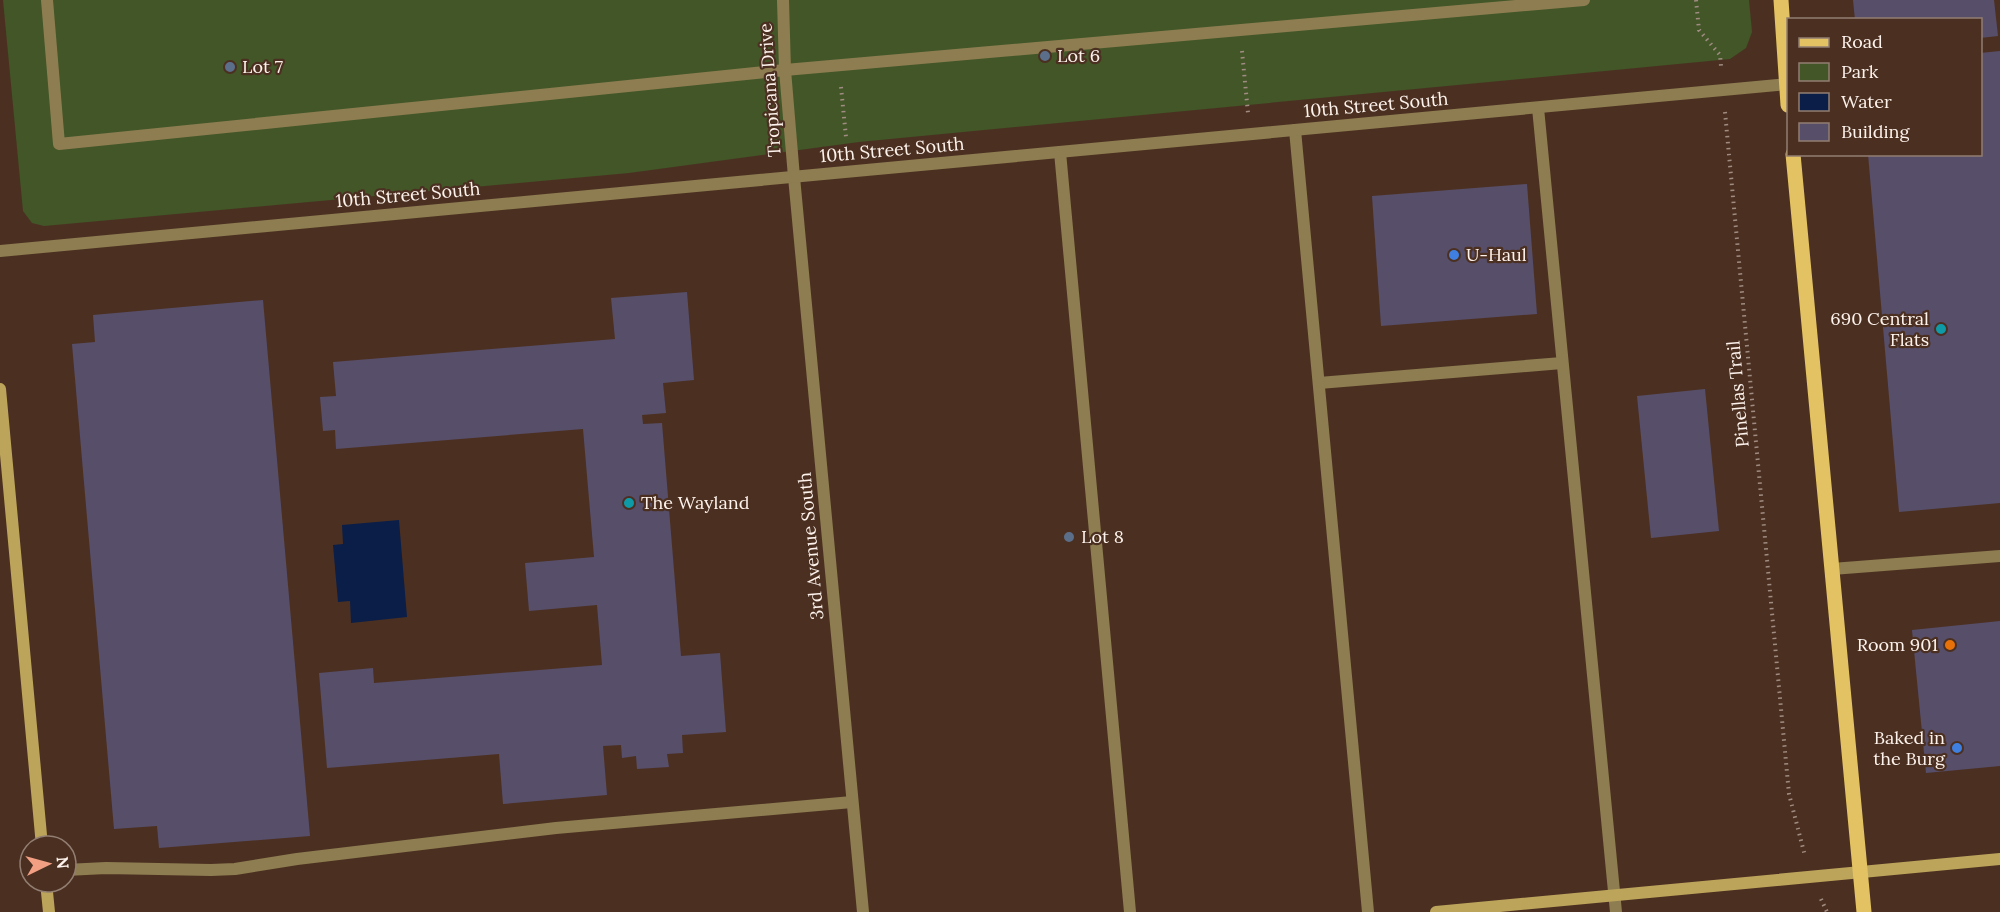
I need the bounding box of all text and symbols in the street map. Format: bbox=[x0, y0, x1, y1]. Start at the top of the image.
legend bbox=[1787, 18, 1982, 156]
street label: Tropicana Drive bbox=[753, 22, 786, 158]
text: Road bbox=[1841, 30, 1883, 53]
place label: Lot 6 bbox=[1057, 44, 1100, 67]
marker: Lot 6 bbox=[1038, 49, 1052, 63]
place label: Lot 7 bbox=[242, 55, 283, 78]
marker: Lot 7 bbox=[223, 60, 237, 74]
text: Park bbox=[1841, 60, 1879, 83]
street label: 10th Street South bbox=[1303, 87, 1449, 122]
text: Water bbox=[1841, 90, 1892, 113]
text: Building bbox=[1841, 120, 1911, 143]
street label: 10th Street South bbox=[819, 132, 965, 167]
street label: 10th Street South bbox=[335, 177, 481, 212]
place label: U-Haul bbox=[1466, 243, 1527, 266]
marker: U-Haul bbox=[1447, 248, 1461, 262]
place label: 690 Central Flats bbox=[1830, 307, 1929, 351]
marker: 690 Central Flats bbox=[1934, 322, 1948, 336]
street label: Pinellas Trail bbox=[1721, 340, 1754, 448]
street label: 3rd Avenue South bbox=[793, 471, 828, 621]
place label: The Wayland bbox=[641, 491, 750, 514]
marker: The Wayland bbox=[622, 496, 636, 510]
place label: Lot 8 bbox=[1081, 525, 1124, 548]
marker: Lot 8 bbox=[1062, 530, 1076, 544]
place label: Room 901 bbox=[1857, 633, 1938, 656]
marker: Room 901 bbox=[1943, 638, 1957, 652]
place label: Baked in the Burg bbox=[1873, 726, 1946, 770]
marker: Baked in the Burg bbox=[1950, 741, 1964, 755]
north arrow bbox=[18, 834, 78, 894]
text: N bbox=[52, 856, 73, 870]

